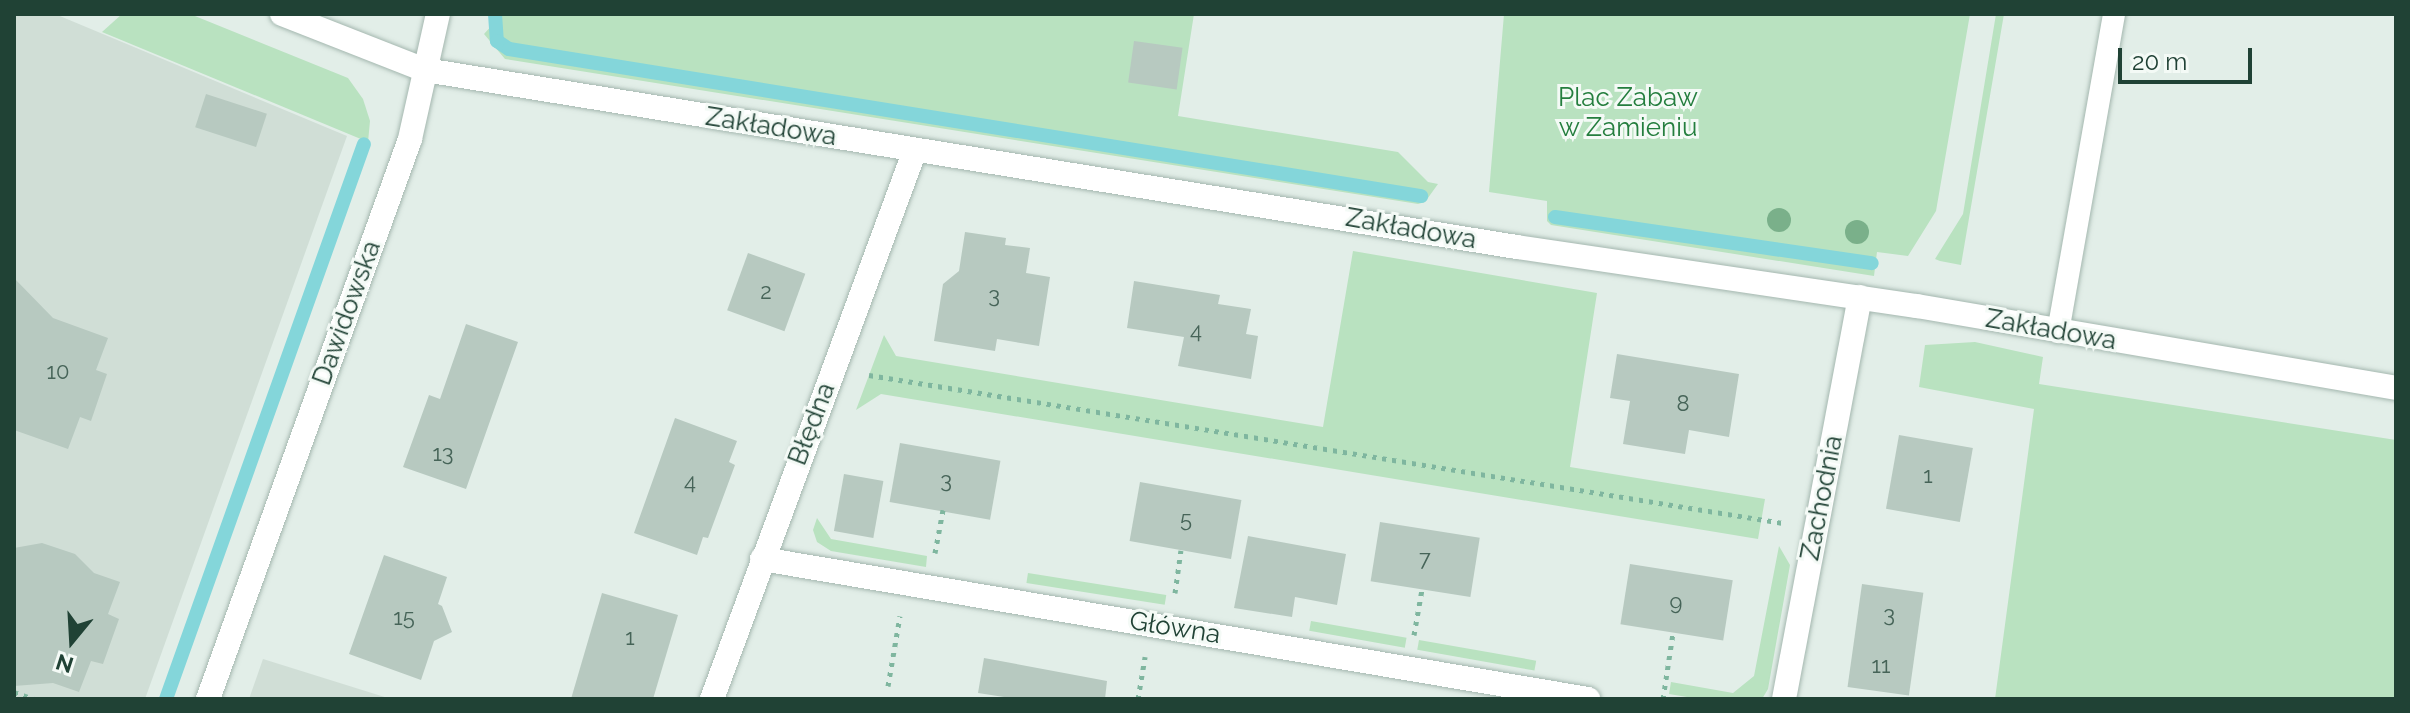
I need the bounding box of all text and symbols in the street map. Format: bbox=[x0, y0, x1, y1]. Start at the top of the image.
scale bar bbox=[2122, 32, 2256, 82]
text: 20 m bbox=[2132, 47, 2187, 76]
park label: Plac Zabaw w Zamieniu bbox=[1558, 82, 1698, 144]
street label: Zakładowa bbox=[703, 101, 839, 153]
street label: Zakładowa bbox=[1343, 202, 1479, 256]
street label: Dawidowska bbox=[306, 236, 388, 390]
house number: 2 bbox=[760, 279, 772, 305]
house number: 3 bbox=[988, 283, 1000, 309]
street label: Zakładowa bbox=[1983, 303, 2119, 357]
house number: 4 bbox=[1190, 318, 1202, 344]
house number: 10 bbox=[47, 359, 69, 385]
street label: Błędna bbox=[782, 378, 842, 470]
house number: 8 bbox=[1676, 391, 1690, 417]
street label: Zachodnia bbox=[1795, 433, 1849, 563]
house number: 13 bbox=[432, 441, 454, 467]
house number: 1 bbox=[1923, 463, 1933, 489]
house number: 3 bbox=[940, 468, 952, 494]
house number: 4 bbox=[684, 469, 696, 495]
house number: 5 bbox=[1180, 507, 1192, 533]
house number: 7 bbox=[1419, 546, 1431, 572]
house number: 9 bbox=[1670, 590, 1682, 616]
north arrow bbox=[32, 601, 112, 681]
house number: 3 bbox=[1883, 602, 1895, 628]
house number: 15 bbox=[393, 605, 415, 631]
street label: Główna bbox=[1127, 605, 1223, 651]
house number: 1 bbox=[625, 625, 635, 651]
text: N bbox=[53, 649, 77, 679]
house number: 11 bbox=[1872, 653, 1890, 679]

